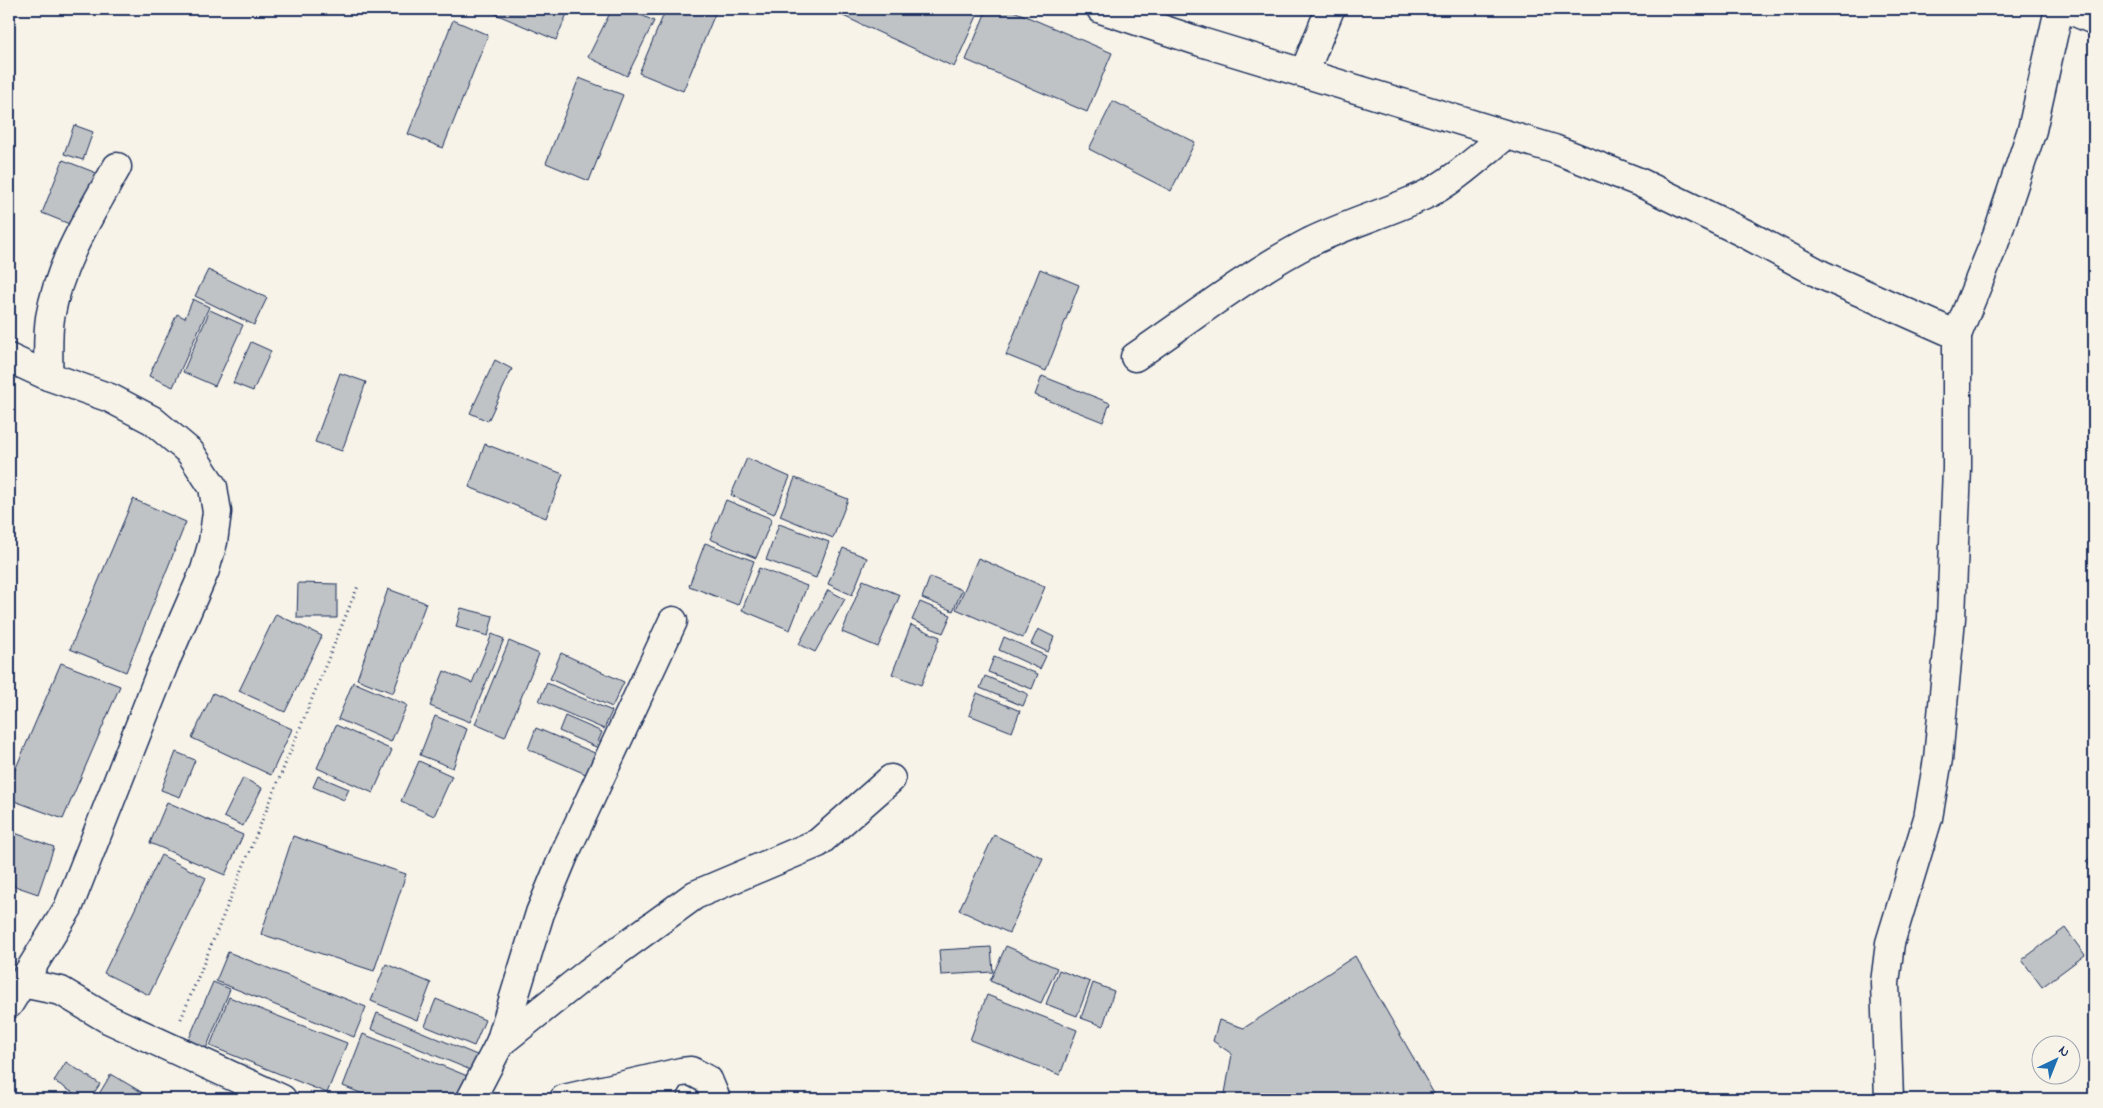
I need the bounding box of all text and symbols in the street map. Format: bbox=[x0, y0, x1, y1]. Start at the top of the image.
north arrow bbox=[2030, 1036, 2080, 1086]
text: N bbox=[2053, 1041, 2074, 1062]

